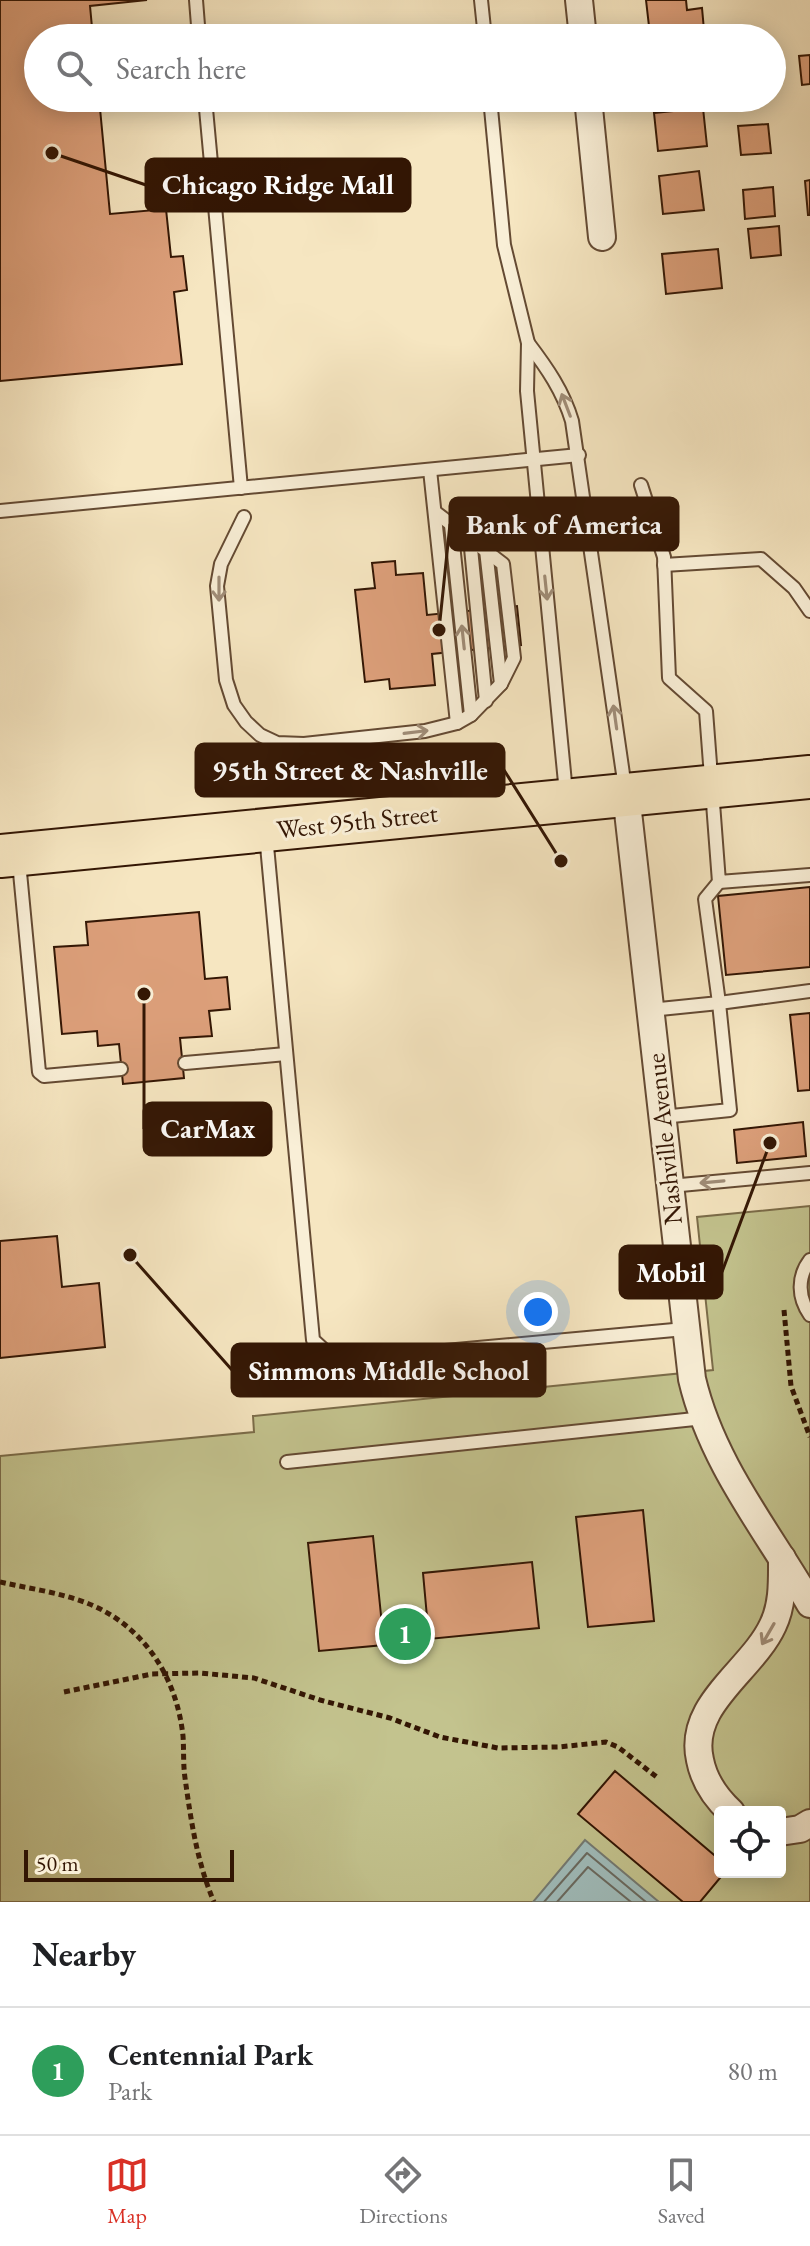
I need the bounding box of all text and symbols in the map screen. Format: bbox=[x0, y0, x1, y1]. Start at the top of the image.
search box bbox=[24, 24, 786, 112]
icon: search bbox=[52, 46, 96, 90]
text: Search here bbox=[116, 49, 246, 88]
callout: Chicago Ridge Mall bbox=[146, 159, 410, 211]
text: Chicago Ridge Mall bbox=[162, 166, 394, 202]
one-way arrow bbox=[558, 393, 572, 418]
callout: Bank of America bbox=[450, 498, 678, 550]
text: Bank of America bbox=[466, 506, 663, 542]
one-way arrow bbox=[539, 574, 554, 601]
one-way arrow bbox=[211, 575, 226, 602]
one-way arrow bbox=[456, 624, 471, 651]
one-way arrow bbox=[607, 704, 622, 730]
one-way arrow bbox=[403, 724, 428, 739]
callout: 95th Street & Nashville bbox=[196, 744, 504, 796]
text: 95th Street & Nashville bbox=[212, 752, 488, 788]
street label: West 95th Street bbox=[275, 796, 439, 846]
street label: Nashville Avenue bbox=[638, 1052, 690, 1226]
callout: CarMax bbox=[144, 1103, 271, 1155]
text: CarMax bbox=[161, 1110, 255, 1146]
one-way arrow bbox=[699, 1175, 726, 1190]
callout: Mobil bbox=[620, 1246, 722, 1298]
text: Mobil bbox=[636, 1254, 706, 1290]
your location bbox=[518, 1292, 558, 1332]
callout: Simmons Middle School bbox=[232, 1344, 545, 1396]
text: Simmons Middle School bbox=[248, 1352, 530, 1388]
pin: 1 bbox=[379, 1604, 431, 1664]
one-way arrow bbox=[760, 1622, 776, 1645]
map controls bbox=[714, 1806, 786, 1878]
button: locate bbox=[714, 1806, 786, 1878]
scale bar bbox=[24, 1846, 234, 1882]
text: 50 m bbox=[36, 1849, 79, 1878]
text: Nearby bbox=[32, 1932, 136, 1976]
text: Centennial Park bbox=[108, 2035, 313, 2074]
text: 1 bbox=[51, 2054, 65, 2088]
text: 80 m bbox=[728, 2054, 778, 2088]
text: Park bbox=[108, 2074, 152, 2108]
tab: Map bbox=[105, 2153, 149, 2230]
tab: Directions bbox=[359, 2153, 448, 2230]
tab: Saved bbox=[658, 2153, 705, 2230]

